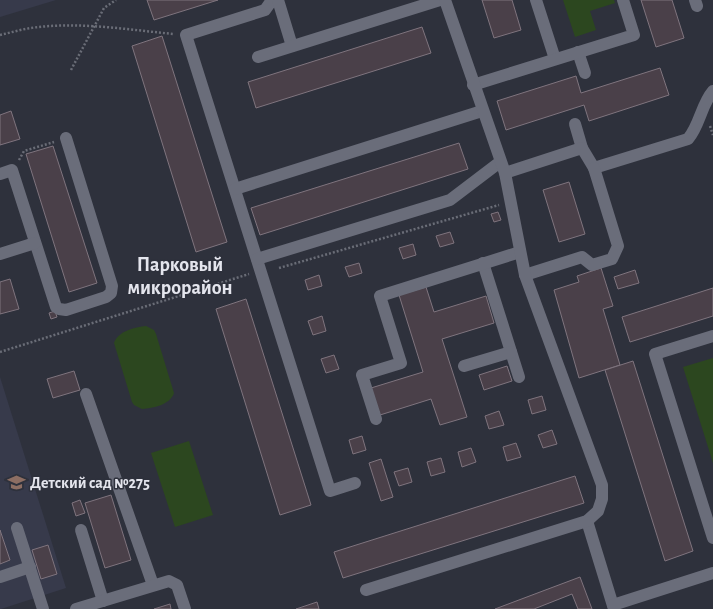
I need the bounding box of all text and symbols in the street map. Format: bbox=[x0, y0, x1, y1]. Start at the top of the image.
district label: Парковый микрорайон bbox=[128, 255, 232, 298]
school or university icon: Детский сад №275 bbox=[7, 472, 27, 492]
place label: Детский сад №275 bbox=[30, 475, 150, 491]

